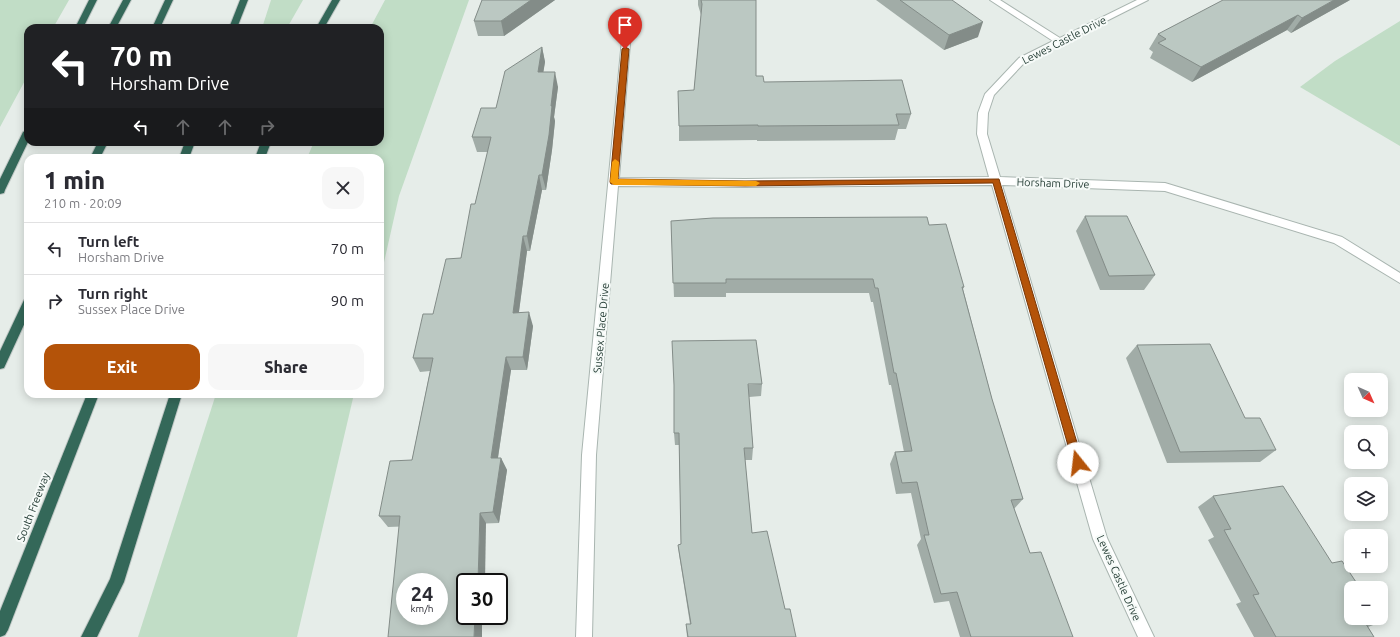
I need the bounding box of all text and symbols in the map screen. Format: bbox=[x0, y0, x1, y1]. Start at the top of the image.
pin bbox=[608, 8, 642, 49]
icon: arrive bbox=[614, 14, 636, 36]
street label: Lewes Castle Drive bbox=[1020, 14, 1108, 66]
icon: left bbox=[44, 40, 96, 92]
text: 70 m bbox=[110, 40, 172, 71]
text: Horsham Drive bbox=[110, 73, 229, 93]
icon: left bbox=[130, 116, 152, 138]
icon: ahead bbox=[172, 116, 194, 138]
icon: ahead bbox=[214, 116, 236, 138]
icon: right bbox=[256, 116, 278, 138]
text: 1 min bbox=[44, 167, 105, 194]
button: close bbox=[322, 167, 364, 209]
street label: Horsham Drive bbox=[1016, 176, 1090, 190]
text: 210 m · 20:09 bbox=[44, 196, 122, 210]
text: Turn left bbox=[78, 233, 139, 250]
icon: left bbox=[44, 238, 66, 260]
text: 70 m bbox=[331, 240, 364, 257]
text: Horsham Drive bbox=[78, 250, 164, 264]
street label: Sussex Place Drive bbox=[591, 282, 611, 374]
text: Turn right bbox=[78, 285, 148, 302]
icon: right bbox=[44, 290, 66, 312]
text: 90 m bbox=[331, 292, 364, 309]
text: Sussex Place Drive bbox=[78, 302, 185, 316]
button: Exit bbox=[44, 344, 200, 390]
button: Share bbox=[208, 344, 364, 390]
north arrow bbox=[1344, 373, 1388, 417]
map controls bbox=[1344, 373, 1388, 625]
button: search bbox=[1344, 425, 1388, 469]
position arrow bbox=[1057, 442, 1099, 484]
street label: South Freeway bbox=[14, 470, 52, 543]
button: layers bbox=[1344, 477, 1388, 521]
button: + bbox=[1344, 529, 1388, 573]
street label: Lewes Castle Drive bbox=[1095, 533, 1143, 623]
speed limit sign: 30 bbox=[456, 573, 508, 625]
button: − bbox=[1344, 581, 1388, 625]
text: 24 bbox=[411, 582, 433, 605]
text: km/h bbox=[410, 603, 434, 614]

